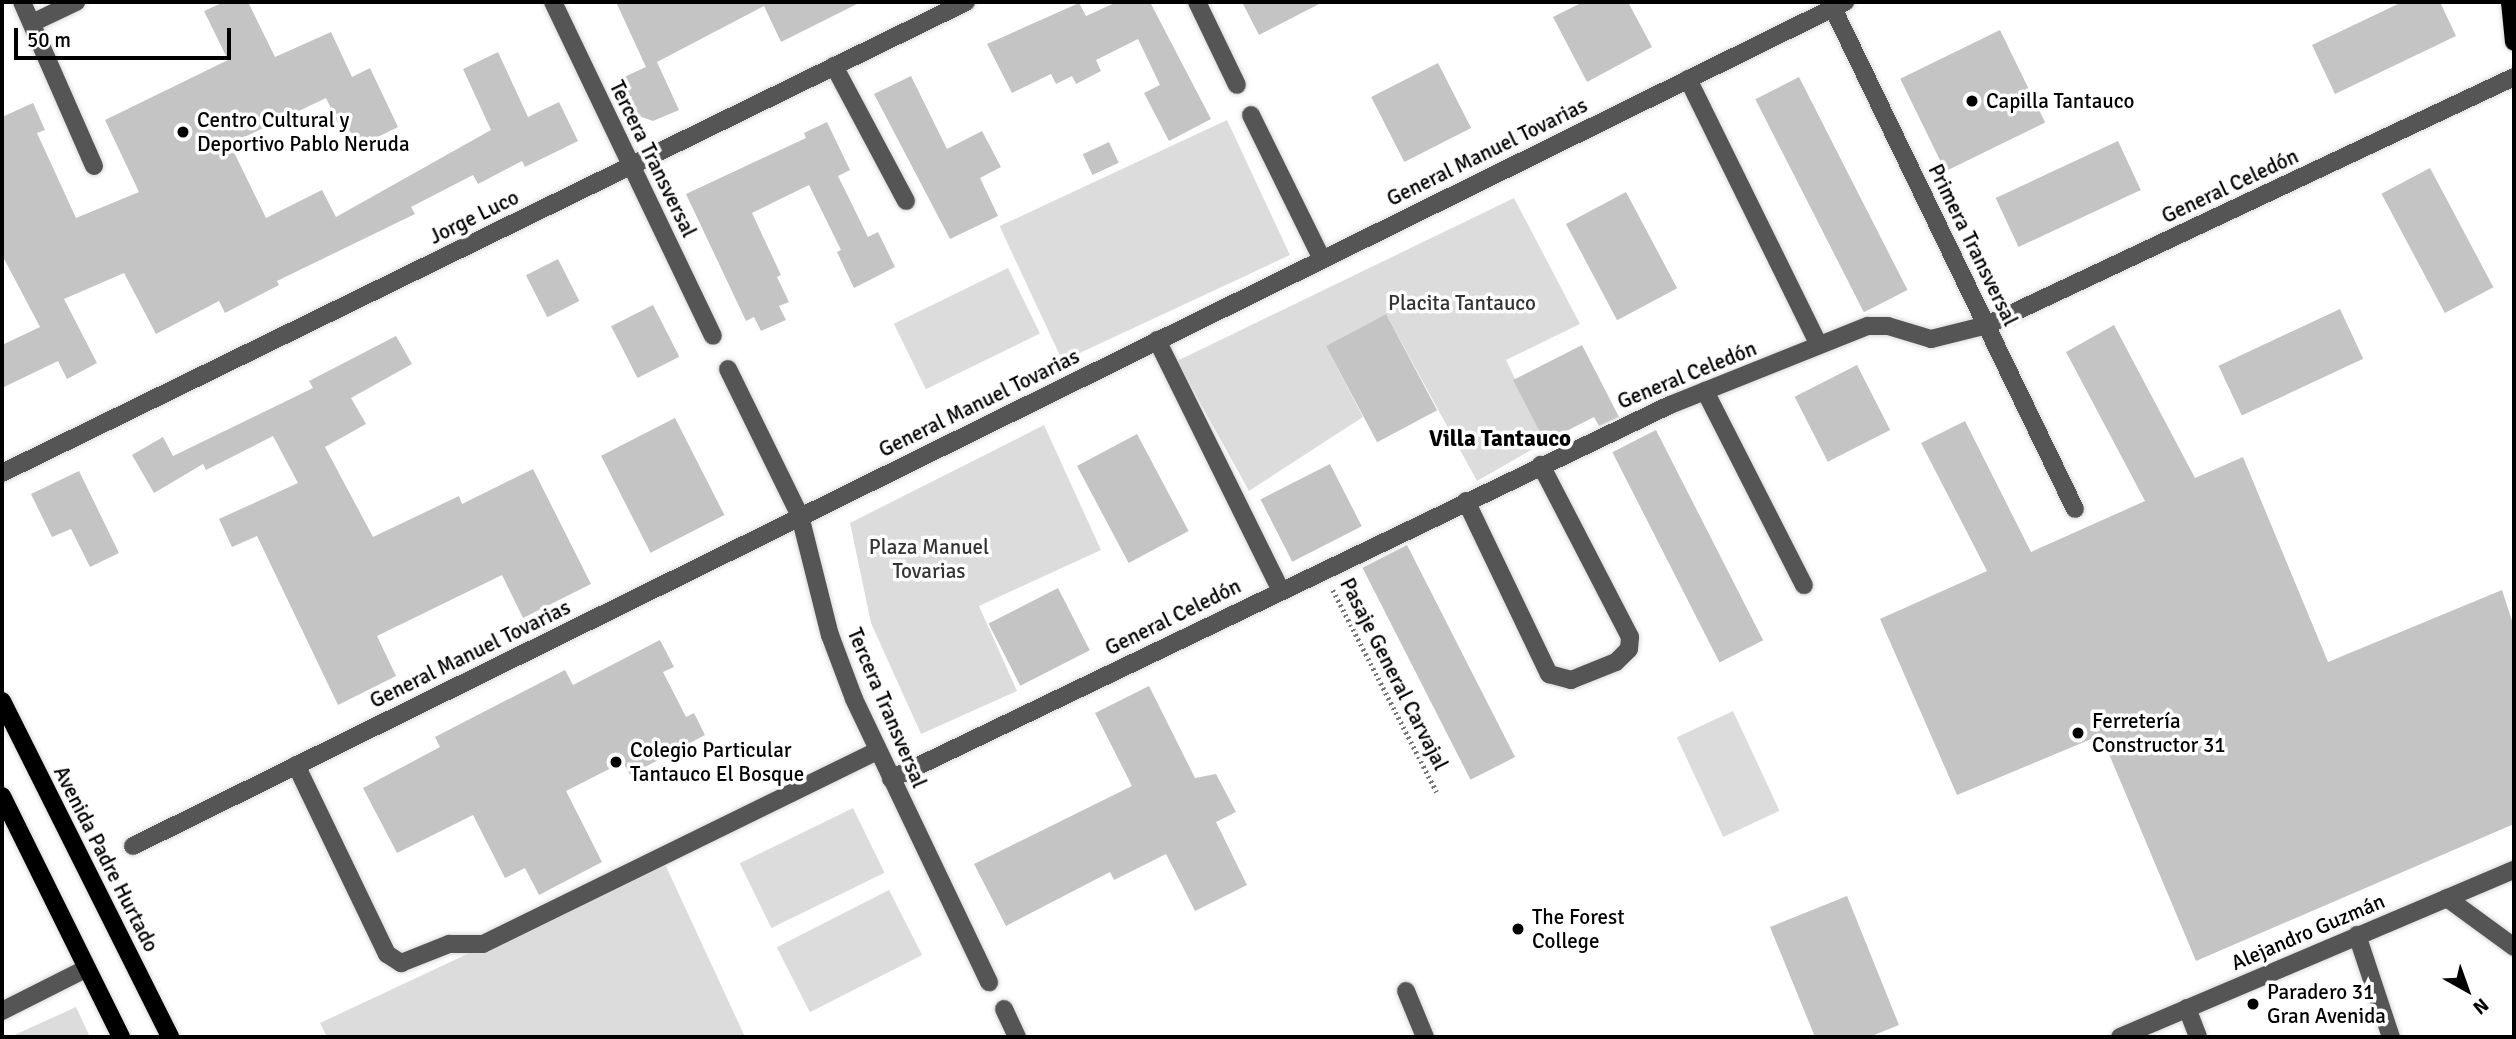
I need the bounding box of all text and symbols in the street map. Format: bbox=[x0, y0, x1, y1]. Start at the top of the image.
scale bar bbox=[18, 14, 234, 58]
text: 50 m bbox=[27, 27, 71, 53]
street label: Tercera Transversal bbox=[604, 77, 702, 241]
place label: Capilla Tantauco bbox=[1986, 88, 2134, 114]
street label: General Manuel Tovarias bbox=[1383, 92, 1591, 212]
marker: Capilla Tantauco bbox=[1964, 93, 1980, 109]
place label: Centro Cultural y Deportivo Pablo Neruda bbox=[197, 107, 410, 157]
marker: Centro Cultural y Deportivo Pablo Neruda bbox=[175, 124, 191, 140]
street label: General Celedón bbox=[2158, 143, 2302, 229]
street label: Primera Transversal bbox=[1923, 160, 2023, 330]
street label: Jorge Luco bbox=[425, 184, 523, 250]
park label: Placita Tantauco bbox=[1388, 290, 1536, 316]
street label: General Celedón bbox=[1614, 336, 1760, 414]
street label: General Manuel Tovarias bbox=[875, 343, 1083, 463]
district label: Villa Tantauco bbox=[1429, 425, 1571, 453]
park label: Plaza Manuel Tovarias bbox=[869, 534, 989, 584]
street label: General Celedón bbox=[1101, 573, 1245, 661]
street label: Pasaje General Carvajal bbox=[1335, 574, 1453, 774]
street label: General Manuel Tovarias bbox=[366, 594, 574, 714]
street label: Tercera Transversal bbox=[842, 624, 932, 792]
place label: Ferretería Constructor 31 bbox=[2092, 708, 2226, 758]
marker: Ferretería Constructor 31 bbox=[2070, 725, 2086, 741]
place label: Colegio Particular Tantauco El Bosque bbox=[630, 737, 804, 787]
marker: Colegio Particular Tantauco El Bosque bbox=[608, 754, 624, 770]
street label: Avenida Padre Hurtado bbox=[48, 762, 164, 956]
street label: Alejandro Guzmán bbox=[2227, 888, 2389, 976]
place label: The Forest College bbox=[1532, 904, 1625, 954]
marker: The Forest College bbox=[1510, 921, 1526, 937]
north arrow bbox=[2432, 955, 2502, 1025]
place label: Paradero 31 Gran Avenida bbox=[2267, 979, 2386, 1029]
text: N bbox=[2468, 993, 2493, 1020]
marker: Paradero 31 Gran Avenida bbox=[2245, 996, 2261, 1012]

